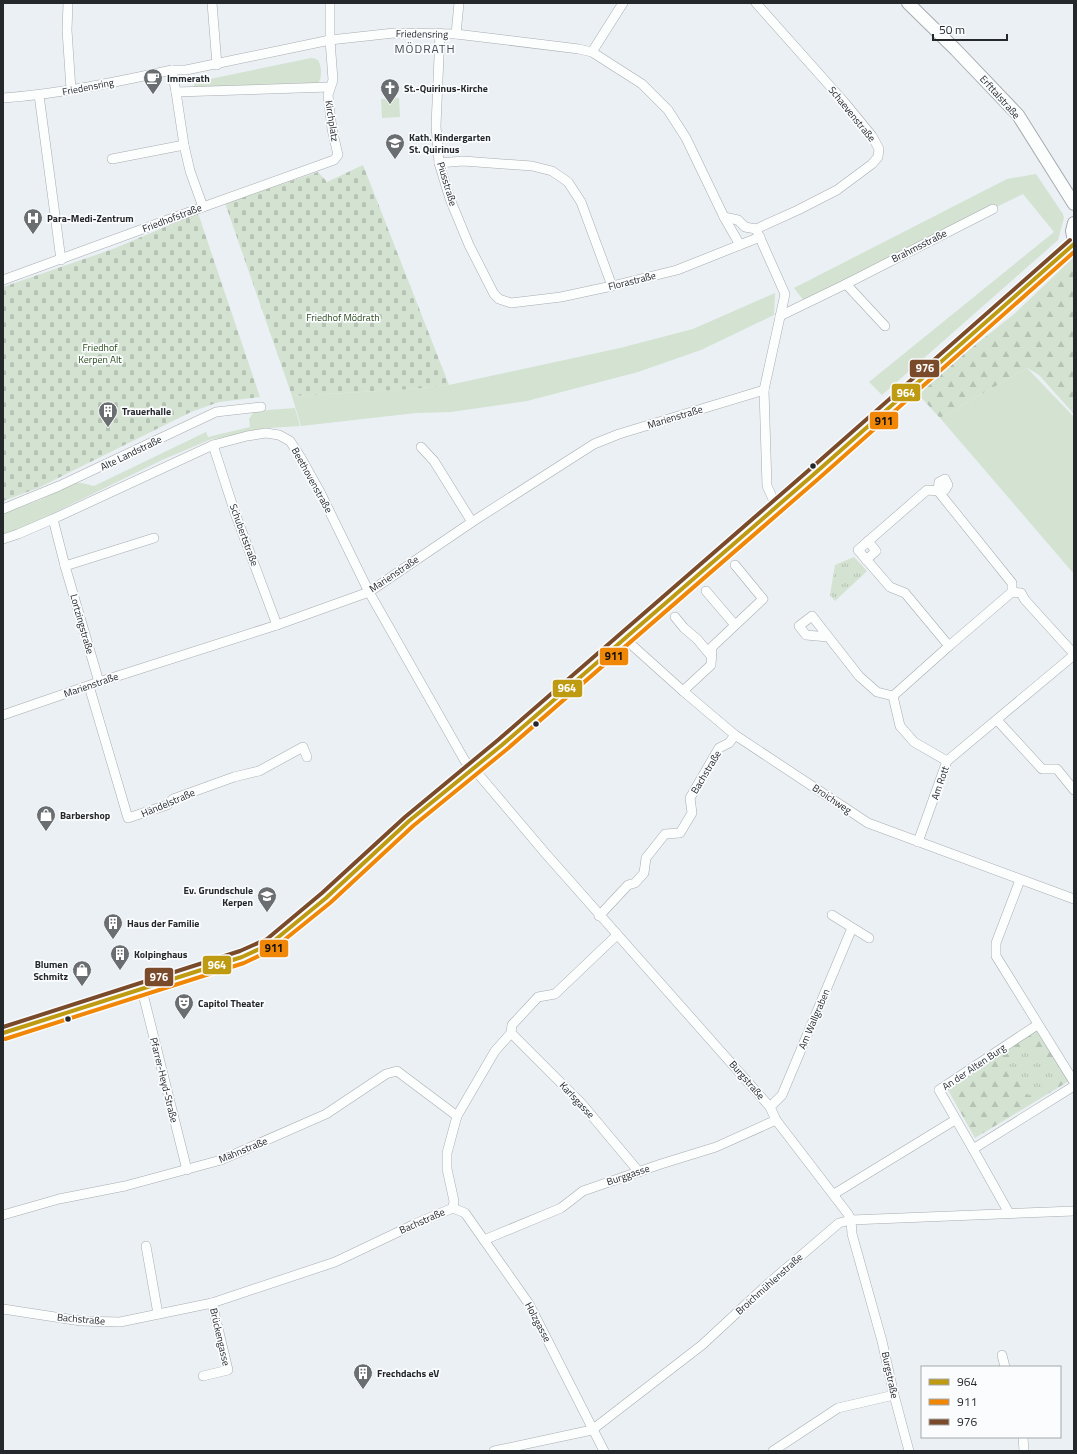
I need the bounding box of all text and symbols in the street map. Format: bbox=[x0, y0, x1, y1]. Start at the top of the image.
scale bar bbox=[933, 16, 1007, 42]
text: 50 m bbox=[939, 20, 965, 39]
street label: Friedensring bbox=[396, 26, 448, 42]
district label: MÖDRATH bbox=[394, 39, 456, 58]
cafe icon: Immerath bbox=[142, 67, 164, 95]
place label: Immerath bbox=[167, 71, 210, 86]
street label: Erfttalstraße bbox=[976, 72, 1024, 122]
street label: Friedensring bbox=[61, 75, 115, 99]
church icon: St.-Quirinus-Kirche bbox=[379, 77, 401, 105]
place label: St.-Quirinus-Kirche bbox=[404, 81, 488, 96]
street label: Schaevenstraße bbox=[825, 83, 879, 145]
street label: Kirchplatz bbox=[321, 99, 343, 143]
place label: Kath. Kindergarten St. Quirinus bbox=[409, 130, 491, 157]
school or university icon: Kath. Kindergarten St. Quirinus bbox=[384, 132, 406, 160]
street label: Piusstraße bbox=[433, 160, 461, 208]
street label: Friedhofstraße bbox=[140, 200, 204, 236]
hospital icon: Para-Medi-Zentrum bbox=[22, 207, 44, 235]
place label: Para-Medi-Zentrum bbox=[47, 211, 134, 226]
street label: Brahmsstraße bbox=[889, 226, 949, 266]
street label: Florastraße bbox=[607, 268, 657, 294]
park label: Friedhof Mödrath bbox=[306, 310, 380, 325]
park label: Friedhof Kerpen Alt bbox=[78, 340, 122, 367]
line badge: 976 bbox=[909, 359, 940, 378]
text: 976 bbox=[916, 360, 934, 376]
line badge: 964 bbox=[891, 383, 921, 402]
text: 964 bbox=[897, 385, 915, 401]
building icon: Trauerhalle bbox=[97, 400, 119, 428]
street label: Marienstraße bbox=[646, 402, 704, 432]
place label: Trauerhalle bbox=[122, 404, 171, 419]
line badge: 911 bbox=[869, 411, 899, 430]
text: 911 bbox=[875, 413, 893, 429]
street label: Alte Landstraße bbox=[98, 432, 164, 474]
street label: Beethovenstraße bbox=[288, 444, 336, 516]
unlabelled marker bbox=[808, 461, 818, 471]
street label: Schubertstraße bbox=[226, 502, 262, 568]
street label: Marienstraße bbox=[366, 552, 422, 596]
street label: Lortzingstraße bbox=[66, 592, 98, 656]
line badge: 911 bbox=[599, 647, 629, 666]
text: 911 bbox=[605, 648, 623, 664]
street label: Marienstraße bbox=[62, 669, 120, 701]
line badge: 964 bbox=[552, 679, 583, 698]
text: 964 bbox=[558, 680, 576, 696]
unlabelled marker bbox=[531, 719, 541, 729]
street label: Bachstraße bbox=[687, 747, 725, 797]
street label: Am Rott bbox=[927, 764, 953, 802]
street label: Broichweg bbox=[809, 780, 855, 818]
street label: Händelstraße bbox=[139, 785, 197, 821]
shop icon: Barbershop bbox=[35, 804, 57, 832]
place label: Barbershop bbox=[60, 808, 111, 823]
place label: Ev. Grundschule Kerpen bbox=[184, 883, 253, 910]
school or university icon: Ev. Grundschule Kerpen bbox=[256, 885, 278, 913]
building icon: Haus der Familie bbox=[102, 912, 124, 940]
place label: Haus der Familie bbox=[127, 916, 199, 931]
line badge: 911 bbox=[259, 939, 289, 958]
text: 911 bbox=[265, 940, 283, 956]
building icon: Kolpinghaus bbox=[109, 943, 131, 971]
place label: Kolpinghaus bbox=[134, 947, 188, 962]
line badge: 964 bbox=[202, 955, 232, 975]
place label: Blumen Schmitz bbox=[33, 957, 68, 984]
text: 964 bbox=[208, 957, 226, 973]
shop icon: Blumen Schmitz bbox=[71, 959, 93, 987]
line badge: 976 bbox=[144, 967, 174, 987]
text: 976 bbox=[150, 969, 168, 985]
street label: Am Wallgraben bbox=[795, 987, 833, 1051]
theatre icon: Capitol Theater bbox=[173, 992, 195, 1020]
place label: Capitol Theater bbox=[198, 996, 264, 1011]
unlabelled marker bbox=[63, 1014, 73, 1024]
street label: Pfarrer-Heyd-Straße bbox=[146, 1036, 182, 1124]
street label: An der Alten Burg bbox=[939, 1040, 1009, 1094]
street label: Burgstraße bbox=[726, 1057, 768, 1103]
street label: Karlsgasse bbox=[556, 1078, 598, 1122]
street label: Mähnstraße bbox=[216, 1133, 270, 1167]
street label: Burggasse bbox=[605, 1161, 651, 1189]
street label: Bachstraße bbox=[397, 1204, 447, 1238]
street label: Broichmühlenstraße bbox=[732, 1250, 806, 1318]
street label: Holzgasse bbox=[521, 1299, 555, 1345]
street label: Brückengasse bbox=[206, 1307, 234, 1367]
street label: Bachstraße bbox=[56, 1309, 106, 1329]
street label: Burgstraße bbox=[878, 1350, 902, 1400]
building icon: Frechdachs eV bbox=[352, 1362, 374, 1390]
place label: Frechdachs eV bbox=[377, 1366, 439, 1381]
legend bbox=[921, 1366, 1061, 1438]
text: 964 bbox=[957, 1372, 977, 1391]
text: 911 bbox=[957, 1392, 977, 1411]
text: 976 bbox=[957, 1412, 977, 1431]

